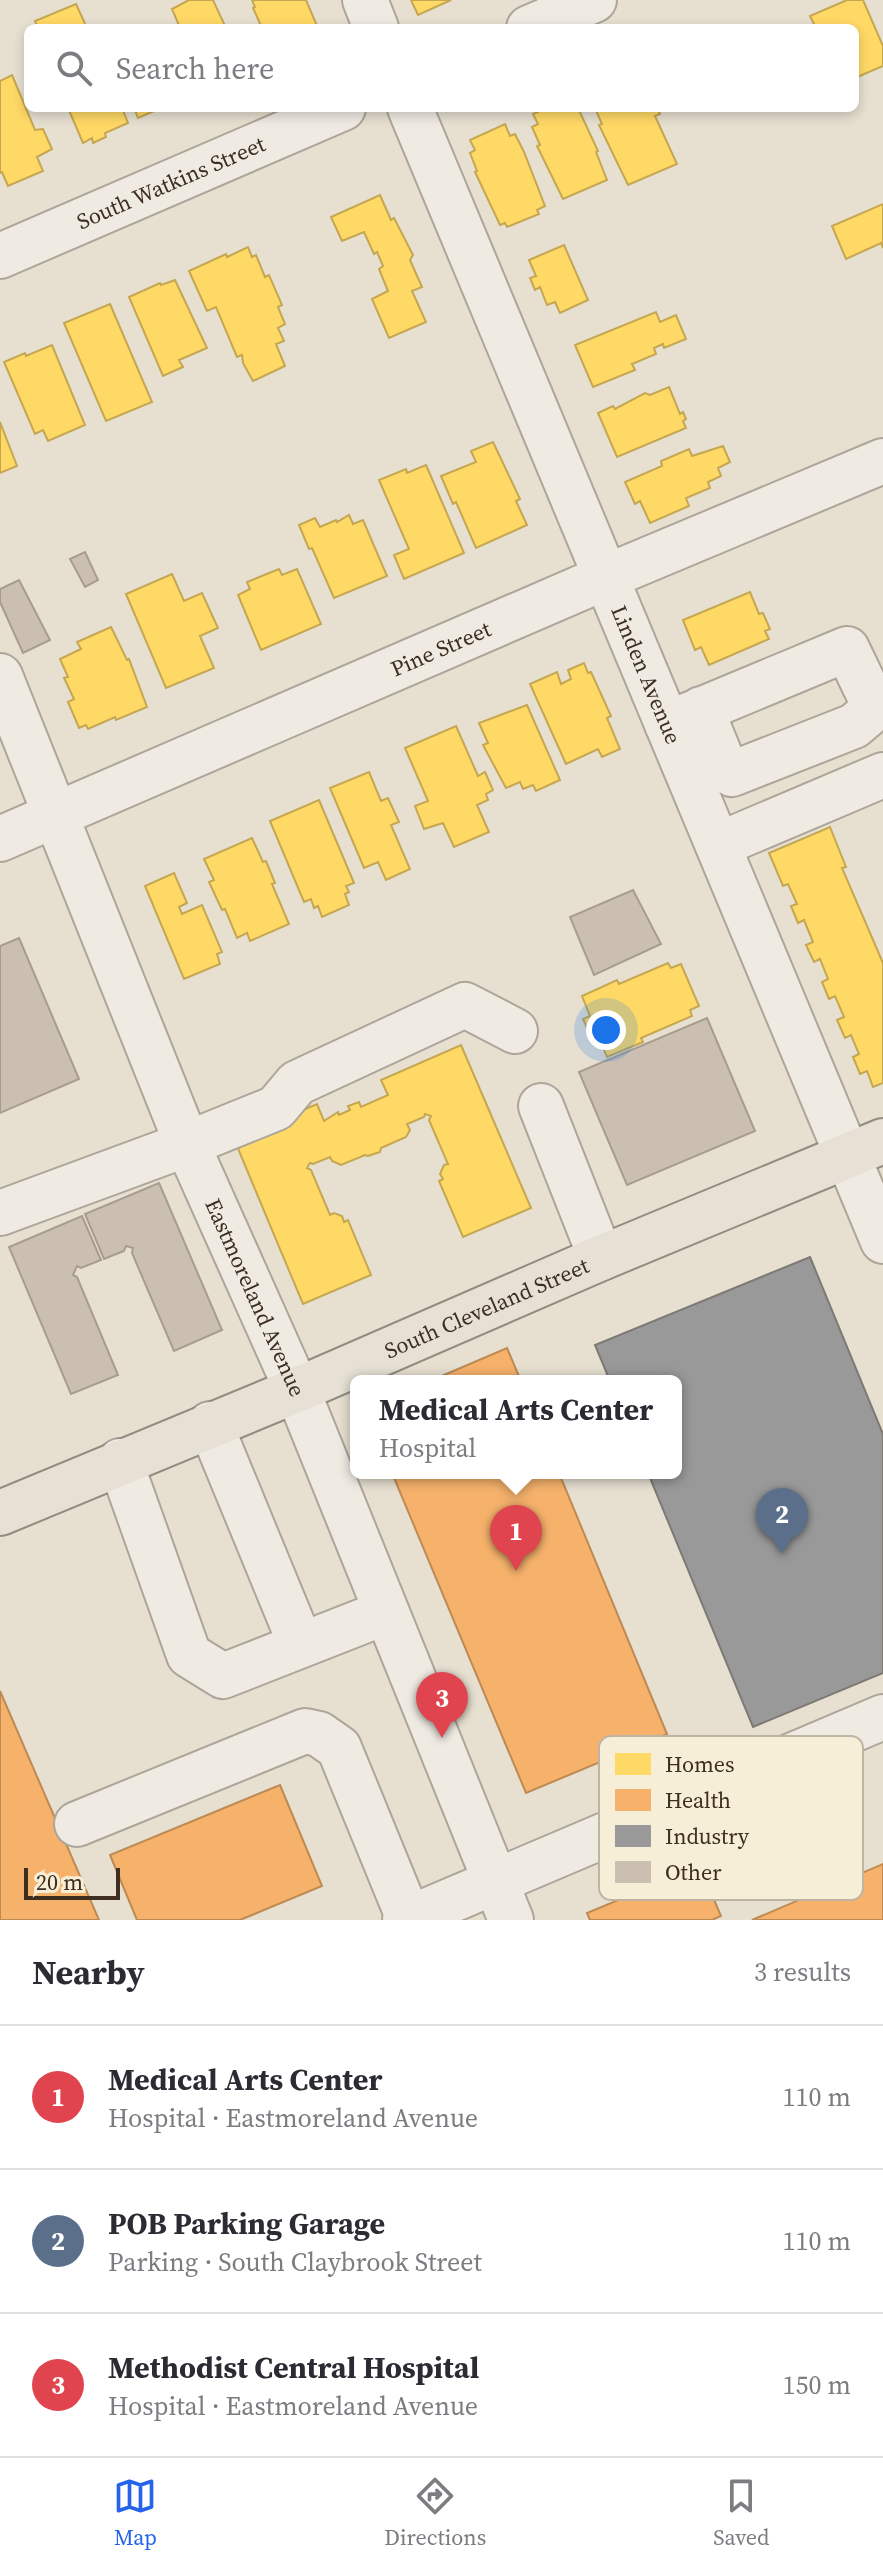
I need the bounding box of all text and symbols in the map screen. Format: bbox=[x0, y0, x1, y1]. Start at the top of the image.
search box bbox=[24, 24, 859, 112]
icon: search bbox=[52, 46, 96, 90]
text: Search here bbox=[116, 48, 274, 89]
street label: South Watkins Street bbox=[72, 128, 270, 236]
street label: Linden Avenue bbox=[604, 601, 689, 748]
street label: Pine Street bbox=[386, 613, 496, 683]
your location bbox=[586, 1010, 626, 1050]
street label: Eastmoreland Avenue bbox=[198, 1194, 313, 1401]
street label: South Cleveland Street bbox=[380, 1250, 594, 1365]
popup bbox=[350, 1375, 682, 1479]
text: Medical Arts Center bbox=[379, 1389, 653, 1430]
text: Hospital bbox=[379, 1430, 476, 1466]
pin: 2 bbox=[756, 1488, 808, 1554]
pin: 1 bbox=[490, 1505, 542, 1571]
pin: 3 bbox=[416, 1672, 468, 1738]
legend bbox=[599, 1736, 863, 1900]
text: Homes bbox=[665, 1749, 735, 1779]
text: Health bbox=[665, 1785, 731, 1815]
text: Industry bbox=[665, 1821, 750, 1851]
text: Other bbox=[665, 1857, 722, 1887]
scale bar bbox=[24, 1864, 120, 1900]
text: 20 m bbox=[36, 1867, 83, 1897]
text: Nearby bbox=[32, 1949, 145, 1995]
text: 3 results bbox=[754, 1954, 851, 1990]
text: Medical Arts Center bbox=[108, 2059, 382, 2100]
text: 1 bbox=[51, 2079, 65, 2115]
text: 110 m bbox=[783, 2079, 851, 2115]
text: Hospital · Eastmoreland Avenue bbox=[108, 2100, 478, 2136]
text: POB Parking Garage bbox=[108, 2203, 385, 2244]
text: 2 bbox=[51, 2223, 65, 2259]
text: 110 m bbox=[783, 2223, 851, 2259]
text: Parking · South Claybrook Street bbox=[108, 2244, 482, 2280]
text: Methodist Central Hospital bbox=[108, 2347, 479, 2388]
text: 3 bbox=[51, 2367, 65, 2403]
text: 150 m bbox=[783, 2367, 851, 2403]
text: Hospital · Eastmoreland Avenue bbox=[108, 2388, 478, 2424]
tab: Map bbox=[113, 2474, 157, 2552]
tab: Directions bbox=[384, 2474, 486, 2552]
tab: Saved bbox=[713, 2474, 770, 2552]

